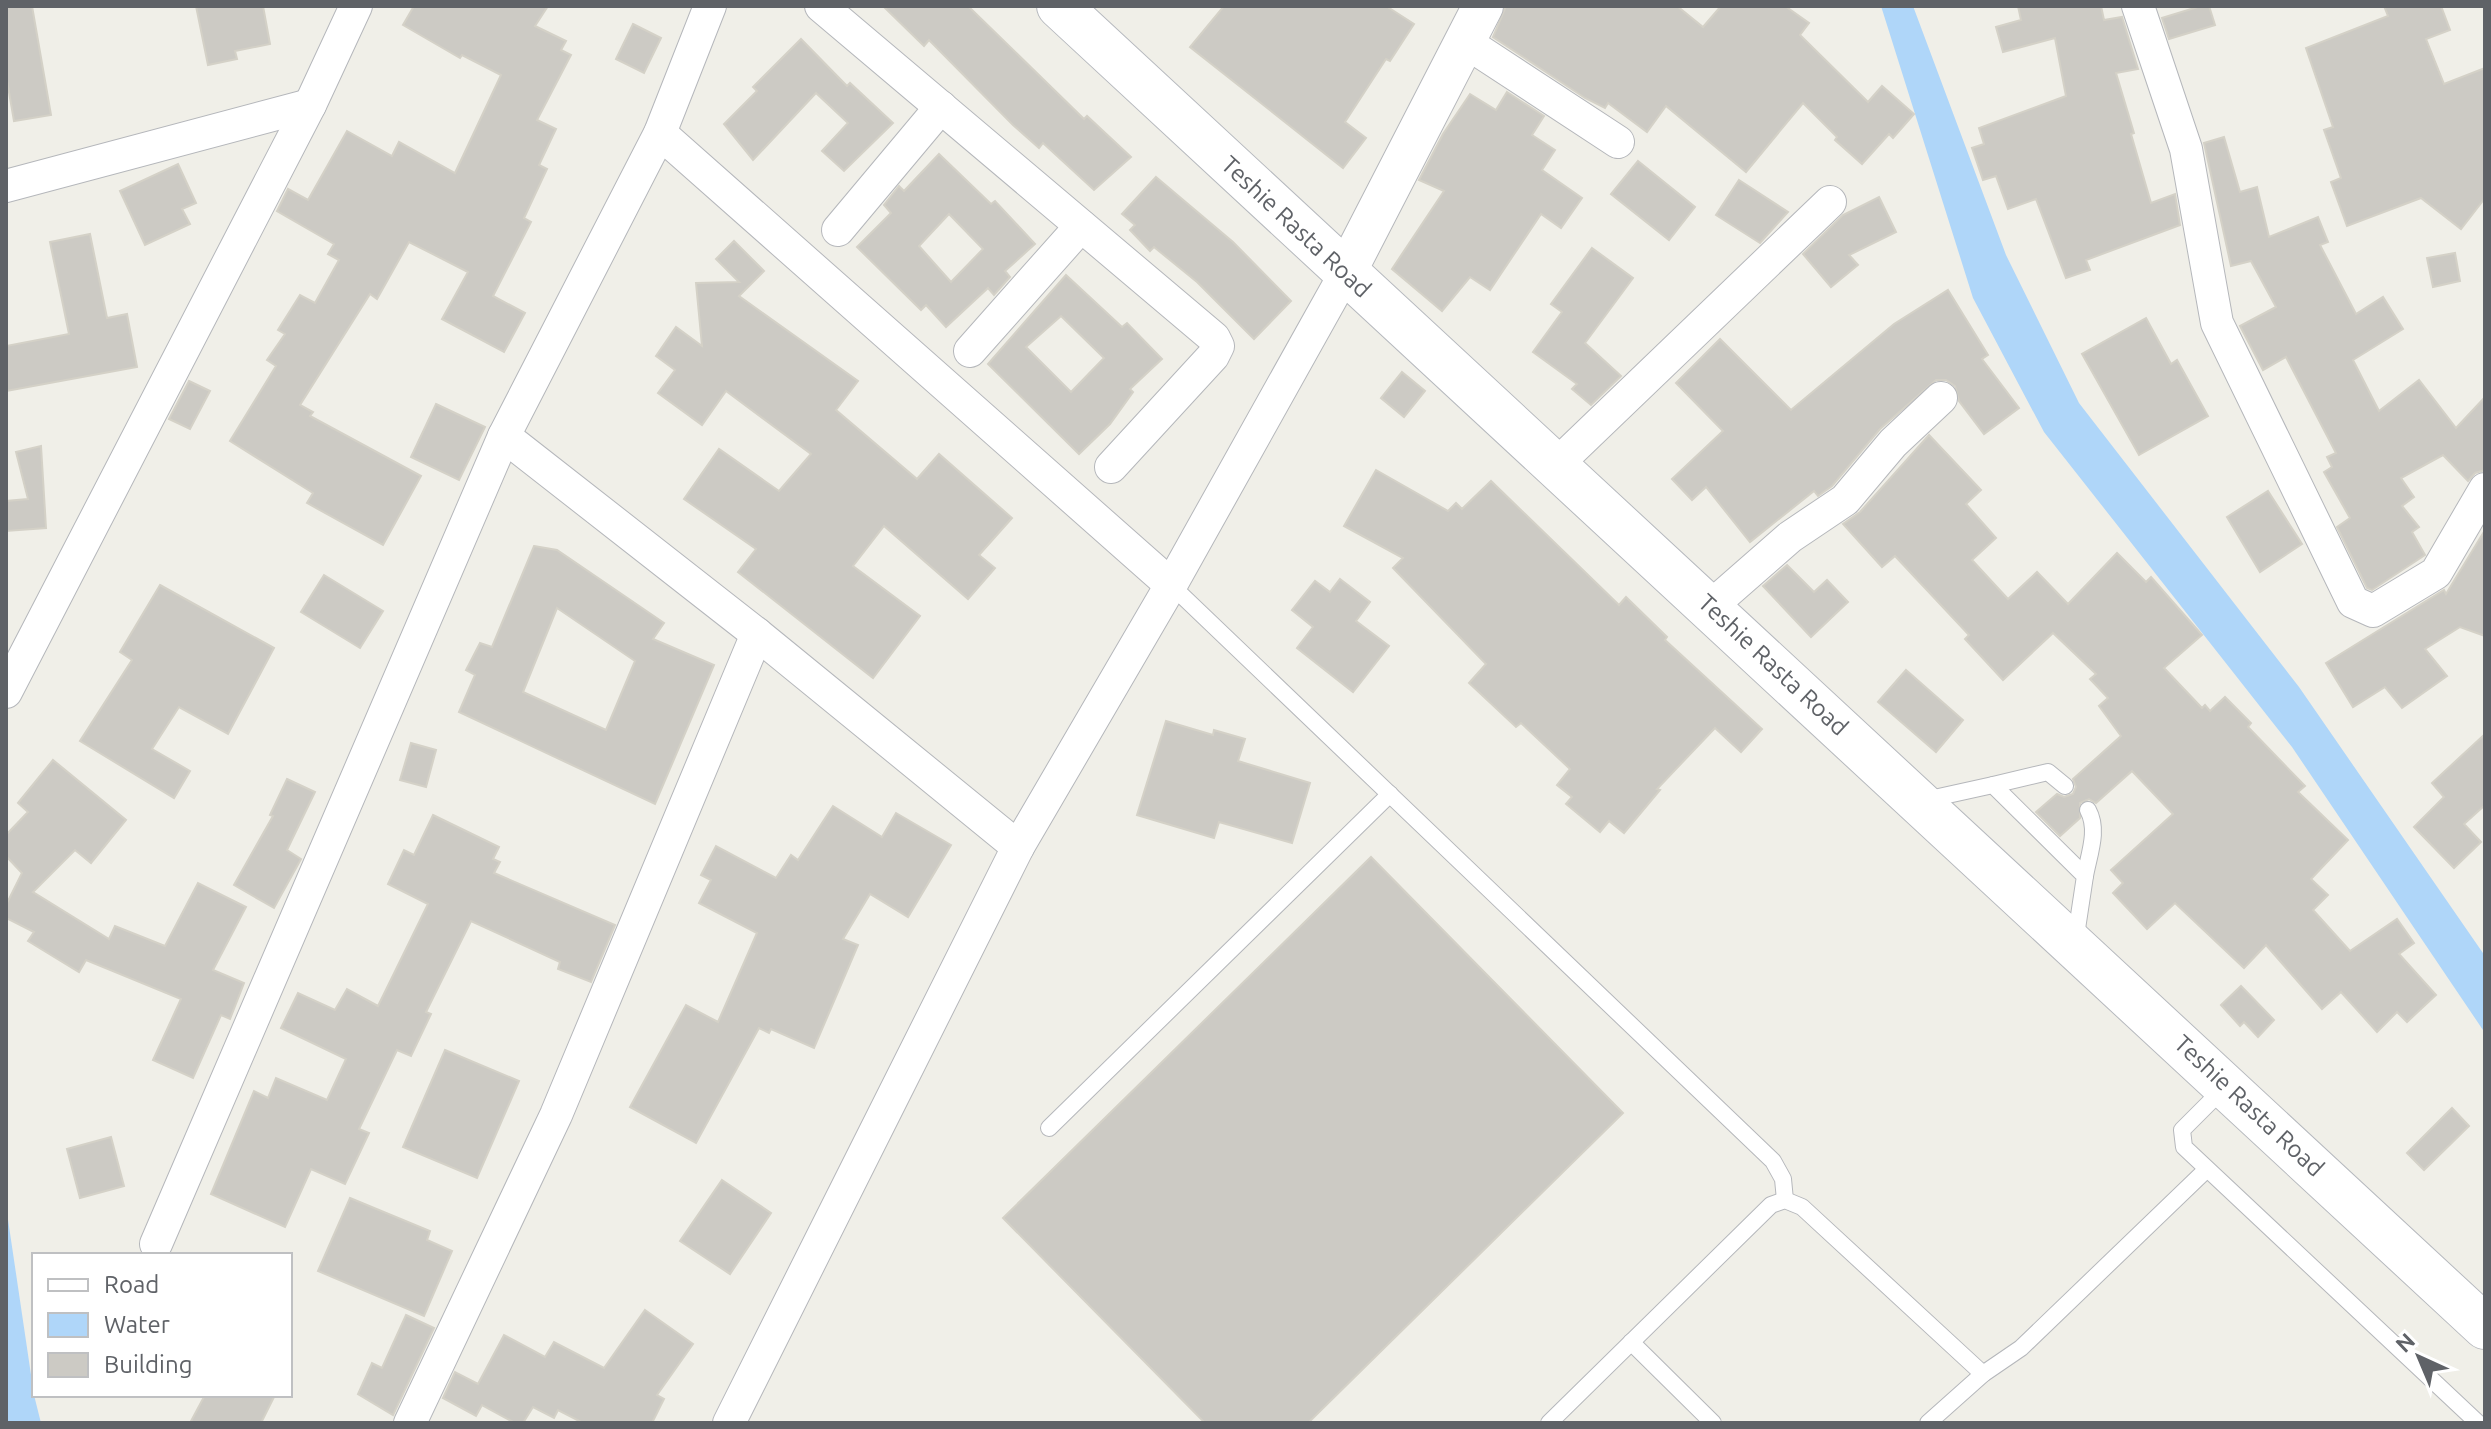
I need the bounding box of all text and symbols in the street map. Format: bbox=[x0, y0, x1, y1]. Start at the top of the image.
street label: Teshie Rasta Road bbox=[1216, 150, 1377, 303]
street label: Teshie Rasta Road bbox=[1693, 588, 1854, 741]
street label: Teshie Rasta Road bbox=[2169, 1029, 2330, 1182]
legend bbox=[32, 1253, 292, 1397]
text: Road bbox=[104, 1271, 159, 1298]
text: Water bbox=[104, 1311, 170, 1338]
north arrow bbox=[2379, 1317, 2459, 1397]
text: N bbox=[2390, 1328, 2419, 1357]
text: Building bbox=[104, 1351, 192, 1378]

